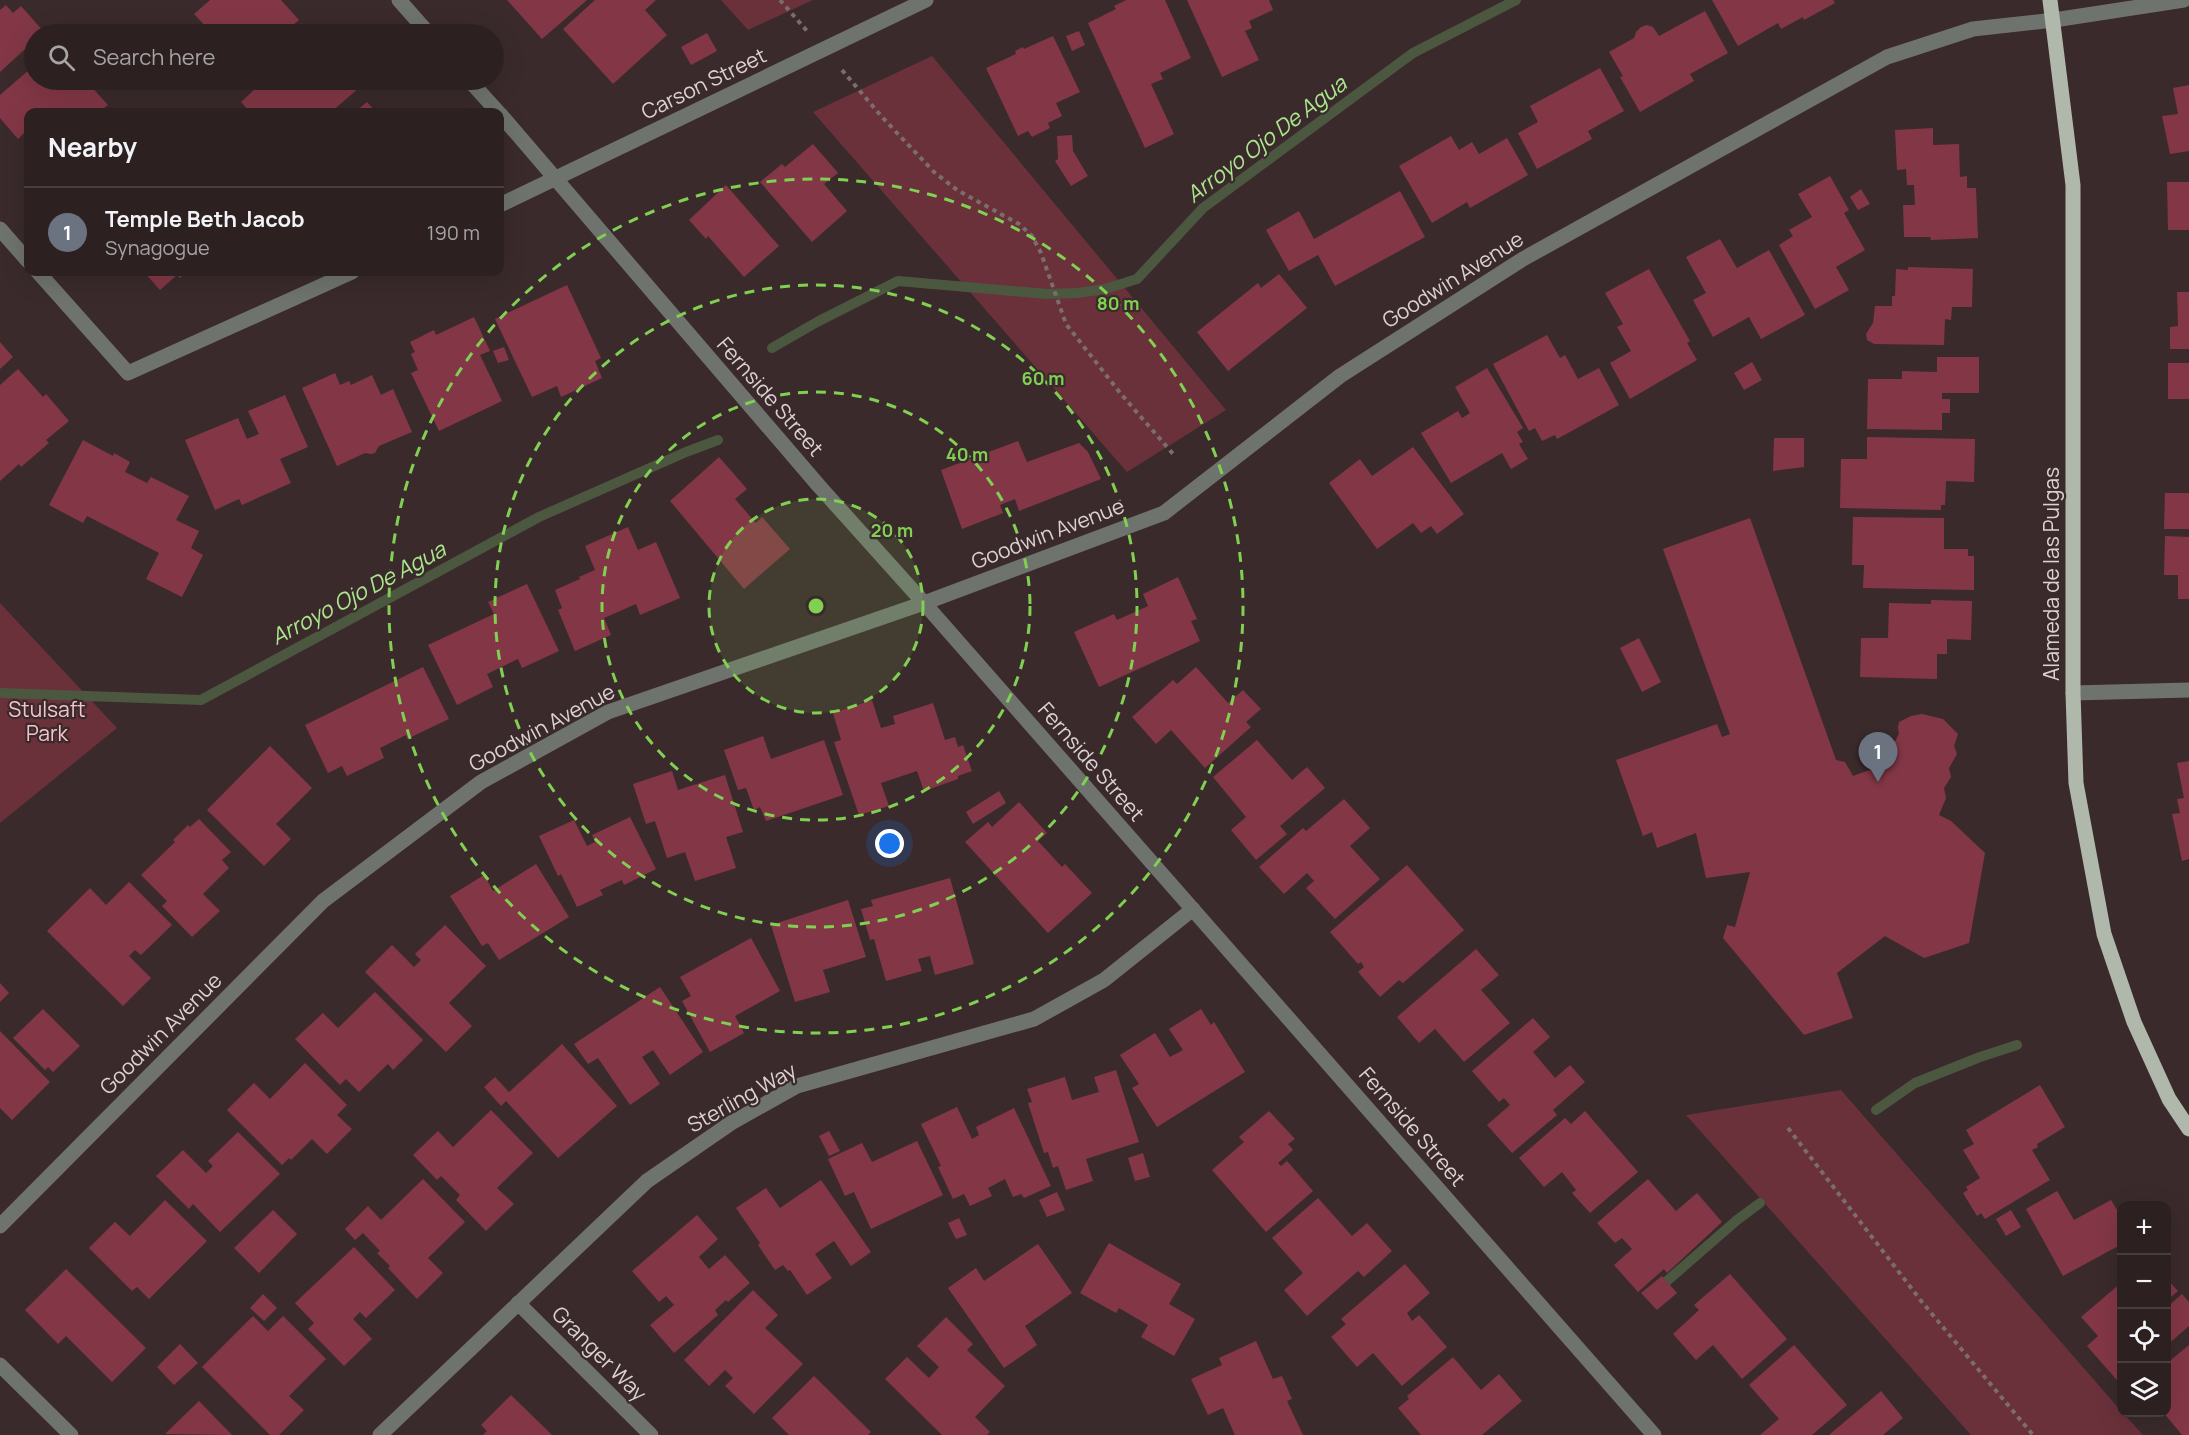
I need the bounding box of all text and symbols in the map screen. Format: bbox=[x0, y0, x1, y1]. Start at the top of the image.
search box bbox=[24, 24, 504, 90]
icon: search bbox=[45, 41, 78, 74]
street label: Carson Street bbox=[636, 41, 771, 125]
text: Search here bbox=[93, 42, 215, 72]
water label: Arroyo Ojo De Agua bbox=[1180, 68, 1354, 209]
text: Nearby bbox=[48, 129, 137, 165]
text: Temple Beth Jacob bbox=[105, 204, 305, 234]
text: 1 bbox=[63, 219, 72, 246]
text: 190 m bbox=[427, 219, 480, 246]
street label: Goodwin Avenue bbox=[1376, 224, 1528, 334]
text: Synagogue bbox=[105, 234, 210, 261]
text: 80 m bbox=[1097, 291, 1139, 315]
street label: Fernside Street bbox=[711, 331, 830, 462]
text: 60 m bbox=[1022, 366, 1064, 390]
text: 40 m bbox=[946, 442, 988, 466]
street label: Alameda de las Pulgas bbox=[2037, 467, 2065, 681]
street label: Goodwin Avenue bbox=[967, 491, 1128, 575]
text: 20 m bbox=[871, 518, 913, 542]
water label: Arroyo Ojo De Agua bbox=[265, 533, 452, 652]
centre of rings bbox=[806, 596, 826, 616]
street label: Goodwin Avenue bbox=[464, 677, 619, 777]
park label: Stulsaft Park bbox=[8, 695, 86, 747]
street label: Fernside Street bbox=[1032, 696, 1151, 827]
pin: 1 bbox=[1858, 732, 1898, 782]
your location bbox=[875, 829, 904, 858]
street label: Goodwin Avenue bbox=[93, 966, 227, 1100]
street label: Sterling Way bbox=[682, 1056, 801, 1139]
street label: Fernside Street bbox=[1353, 1061, 1472, 1192]
map controls bbox=[2117, 1201, 2171, 1417]
button: + bbox=[2117, 1201, 2171, 1255]
button: − bbox=[2117, 1255, 2171, 1309]
street label: Granger Way bbox=[546, 1300, 653, 1407]
button: locate bbox=[2117, 1309, 2171, 1363]
button: layers bbox=[2117, 1363, 2171, 1417]

